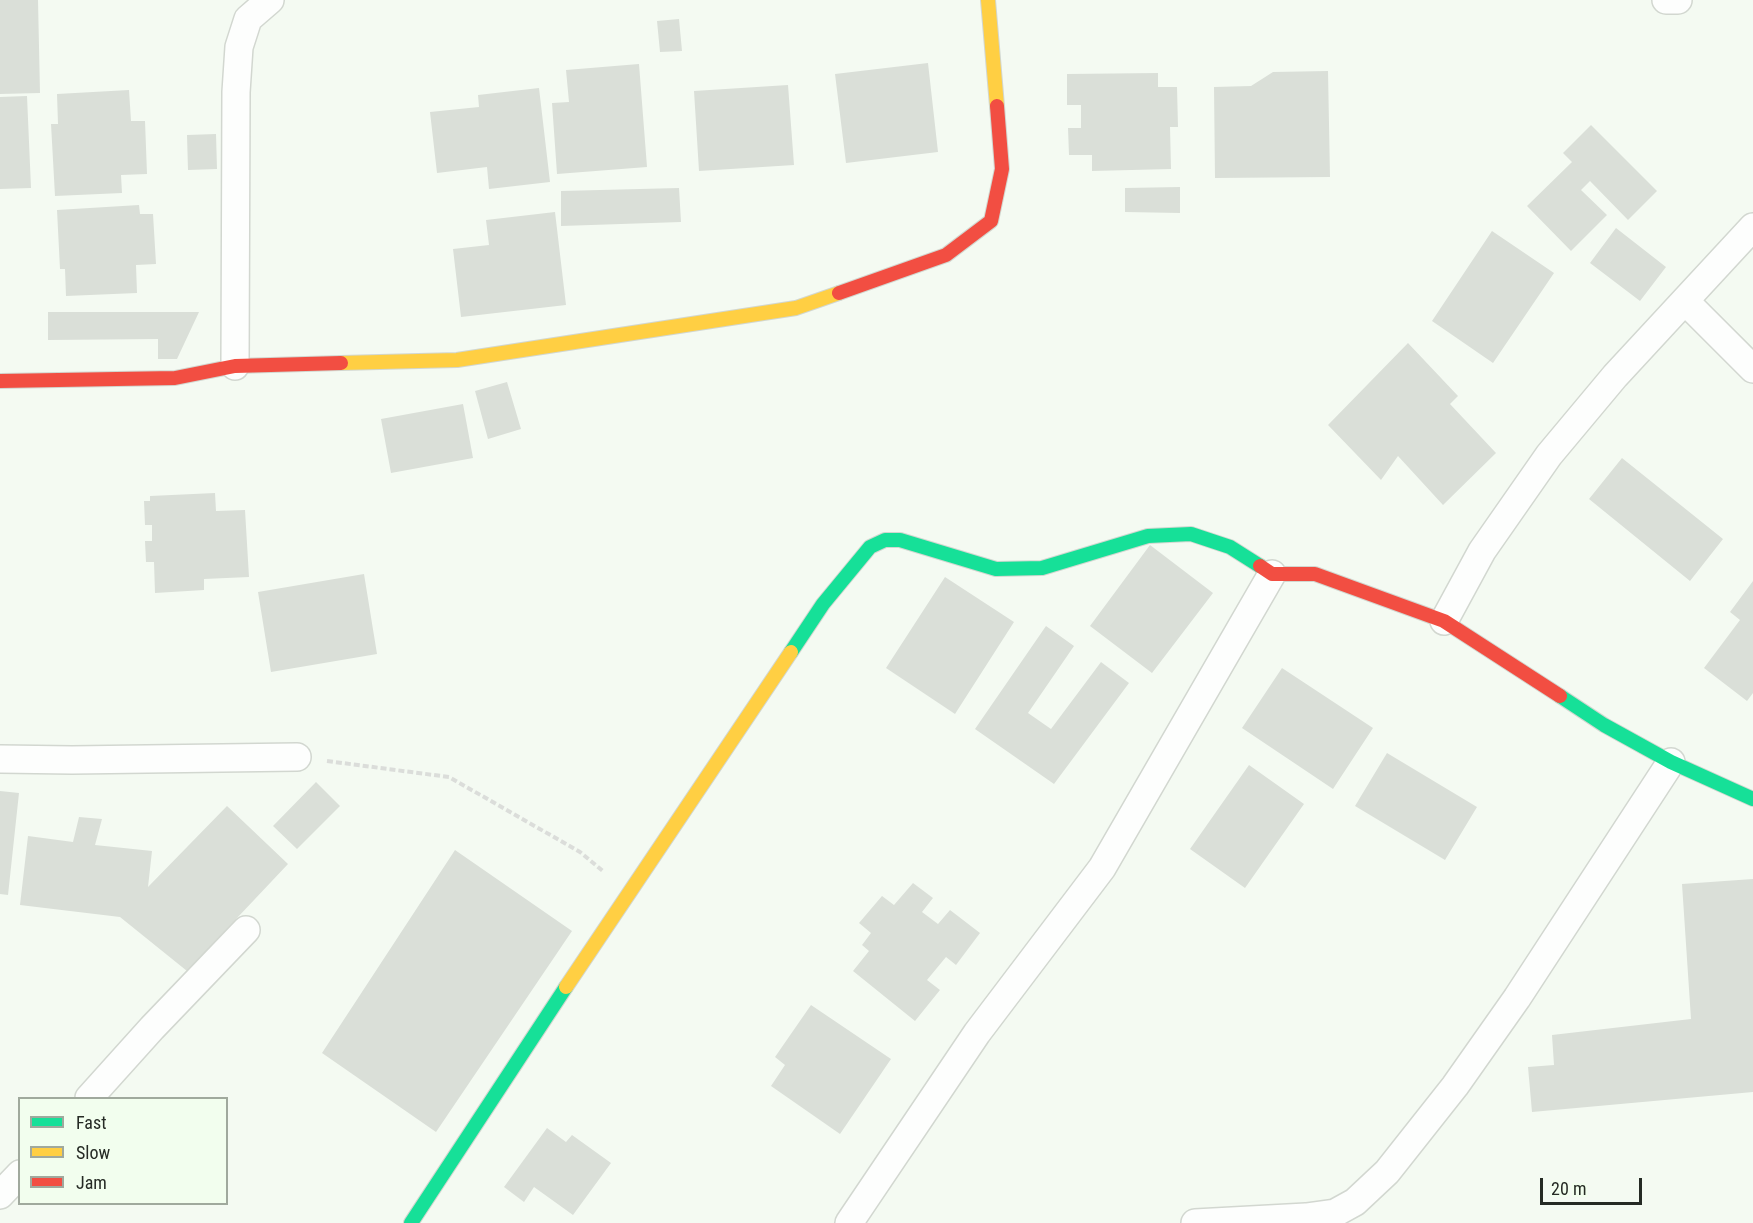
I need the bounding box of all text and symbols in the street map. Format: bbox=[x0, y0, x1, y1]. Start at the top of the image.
legend bbox=[18, 1097, 228, 1205]
text: Fast bbox=[76, 1112, 107, 1133]
text: Slow bbox=[76, 1142, 110, 1163]
scale bar bbox=[1543, 1166, 1645, 1204]
text: Jam bbox=[76, 1172, 107, 1193]
text: 20 m bbox=[1551, 1178, 1586, 1199]

